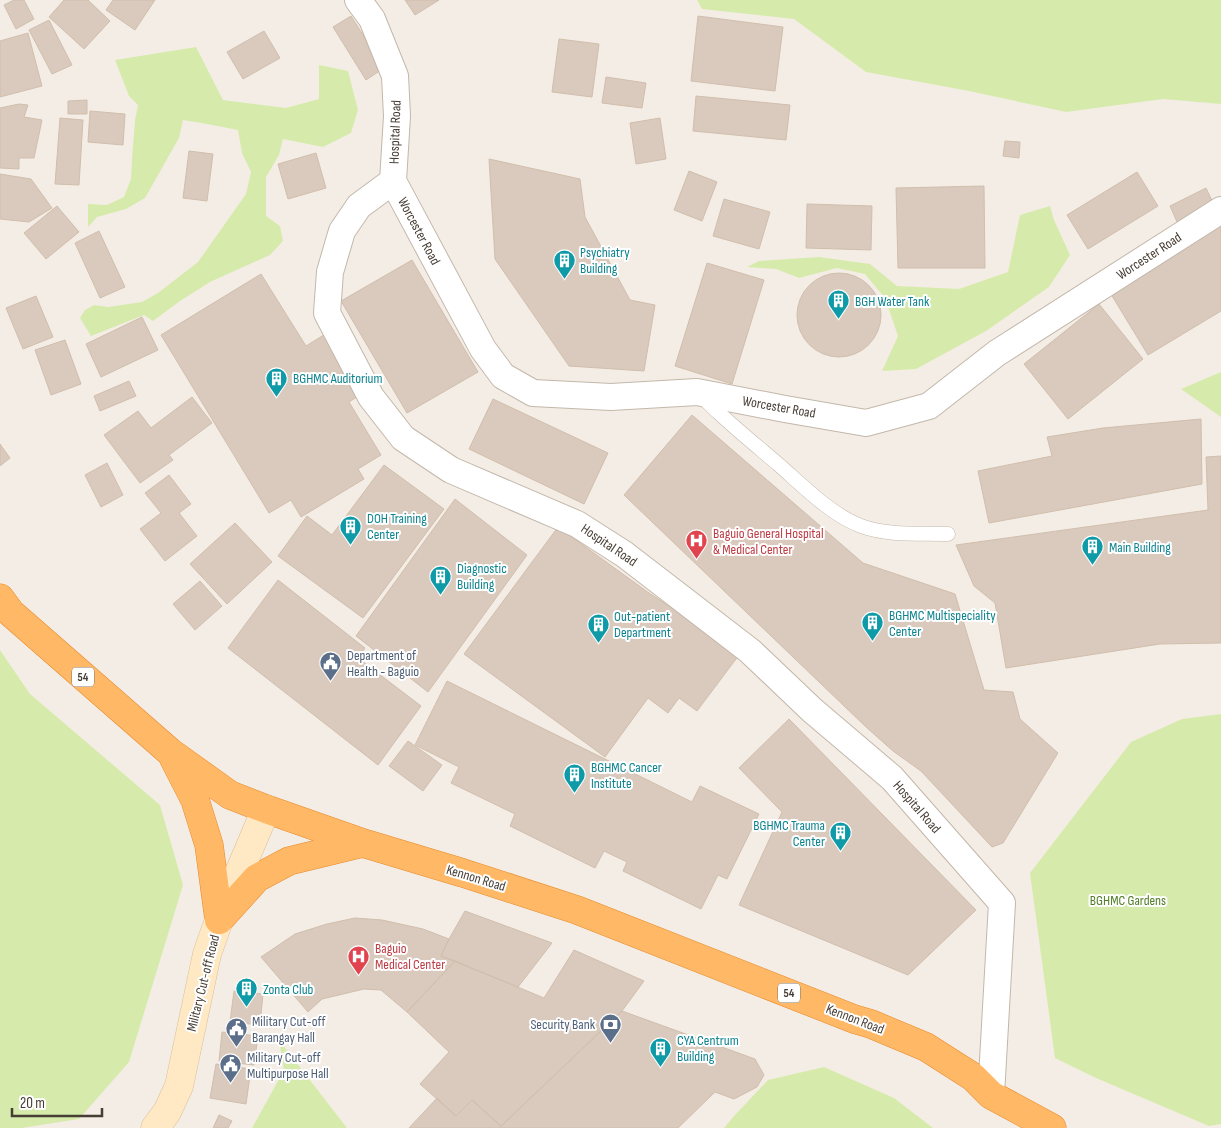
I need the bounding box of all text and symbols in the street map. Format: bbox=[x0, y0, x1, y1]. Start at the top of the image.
street label: Hospital Road bbox=[385, 100, 405, 164]
street label: Worcester Road bbox=[394, 194, 444, 268]
street label: Worcester Road bbox=[1113, 229, 1185, 283]
place label: Psychiatry Building bbox=[580, 244, 630, 277]
building icon: Psychiatry Building bbox=[552, 248, 576, 279]
building icon: BGH Water Tank bbox=[827, 289, 851, 320]
place label: BGH Water Tank bbox=[855, 293, 930, 310]
building icon: BGHMC Auditorium bbox=[265, 366, 289, 397]
place label: BGHMC Auditorium bbox=[293, 370, 382, 387]
street label: Worcester Road bbox=[741, 392, 817, 422]
place label: DOH Training Center bbox=[367, 510, 427, 543]
building icon: DOH Training Center bbox=[339, 514, 363, 545]
street label: Hospital Road bbox=[578, 520, 640, 570]
place label: Baguio General Hospital & Medical Center bbox=[713, 525, 824, 558]
hospital icon: Baguio General Hospital & Medical Center bbox=[685, 529, 709, 560]
building icon: Main Building bbox=[1081, 535, 1105, 566]
place label: Main Building bbox=[1109, 539, 1171, 556]
place label: Diagnostic Building bbox=[457, 560, 507, 593]
building icon: Diagnostic Building bbox=[429, 564, 453, 595]
place label: BGHMC Multispeciality Center bbox=[889, 607, 996, 640]
place label: Out-patient Department bbox=[614, 608, 671, 641]
building icon: BGHMC Multispeciality Center bbox=[861, 611, 885, 642]
building icon: Out-patient Department bbox=[586, 612, 610, 643]
place label: Department of Health - Baguio bbox=[347, 647, 419, 680]
public building icon: Department of Health - Baguio bbox=[319, 651, 343, 682]
road number: 54 bbox=[72, 668, 94, 686]
place label: BGHMC Cancer Institute bbox=[591, 759, 662, 792]
building icon: BGHMC Cancer Institute bbox=[563, 763, 587, 794]
street label: Hospital Road bbox=[890, 777, 945, 837]
place label: BGHMC Trauma Center bbox=[753, 817, 825, 850]
building icon: BGHMC Trauma Center bbox=[829, 821, 853, 852]
street label: Kennon Road bbox=[444, 861, 508, 895]
park label: BGHMC Gardens bbox=[1090, 892, 1166, 909]
street label: Military Cut-off Road bbox=[183, 933, 223, 1033]
place label: Baguio Medical Center bbox=[375, 940, 445, 973]
hospital icon: Baguio Medical Center bbox=[347, 944, 371, 975]
building icon: Zonta Club bbox=[235, 977, 259, 1008]
place label: Zonta Club bbox=[263, 981, 313, 998]
road number: 54 bbox=[778, 984, 800, 1002]
street label: Kennon Road bbox=[823, 1000, 887, 1038]
bank icon: Security Bank bbox=[599, 1012, 623, 1043]
place label: Military Cut-off Barangay Hall bbox=[252, 1013, 327, 1046]
place label: Security Bank bbox=[530, 1016, 596, 1033]
public building icon: Military Cut-off Barangay Hall bbox=[224, 1017, 248, 1048]
place label: CYA Centrum Building bbox=[677, 1032, 739, 1065]
building icon: CYA Centrum Building bbox=[649, 1036, 673, 1067]
place label: Military Cut-off Multipurpose Hall bbox=[247, 1049, 329, 1082]
public building icon: Military Cut-off Multipurpose Hall bbox=[219, 1053, 243, 1084]
scale bar bbox=[12, 1086, 102, 1118]
text: 20 m bbox=[20, 1094, 45, 1113]

